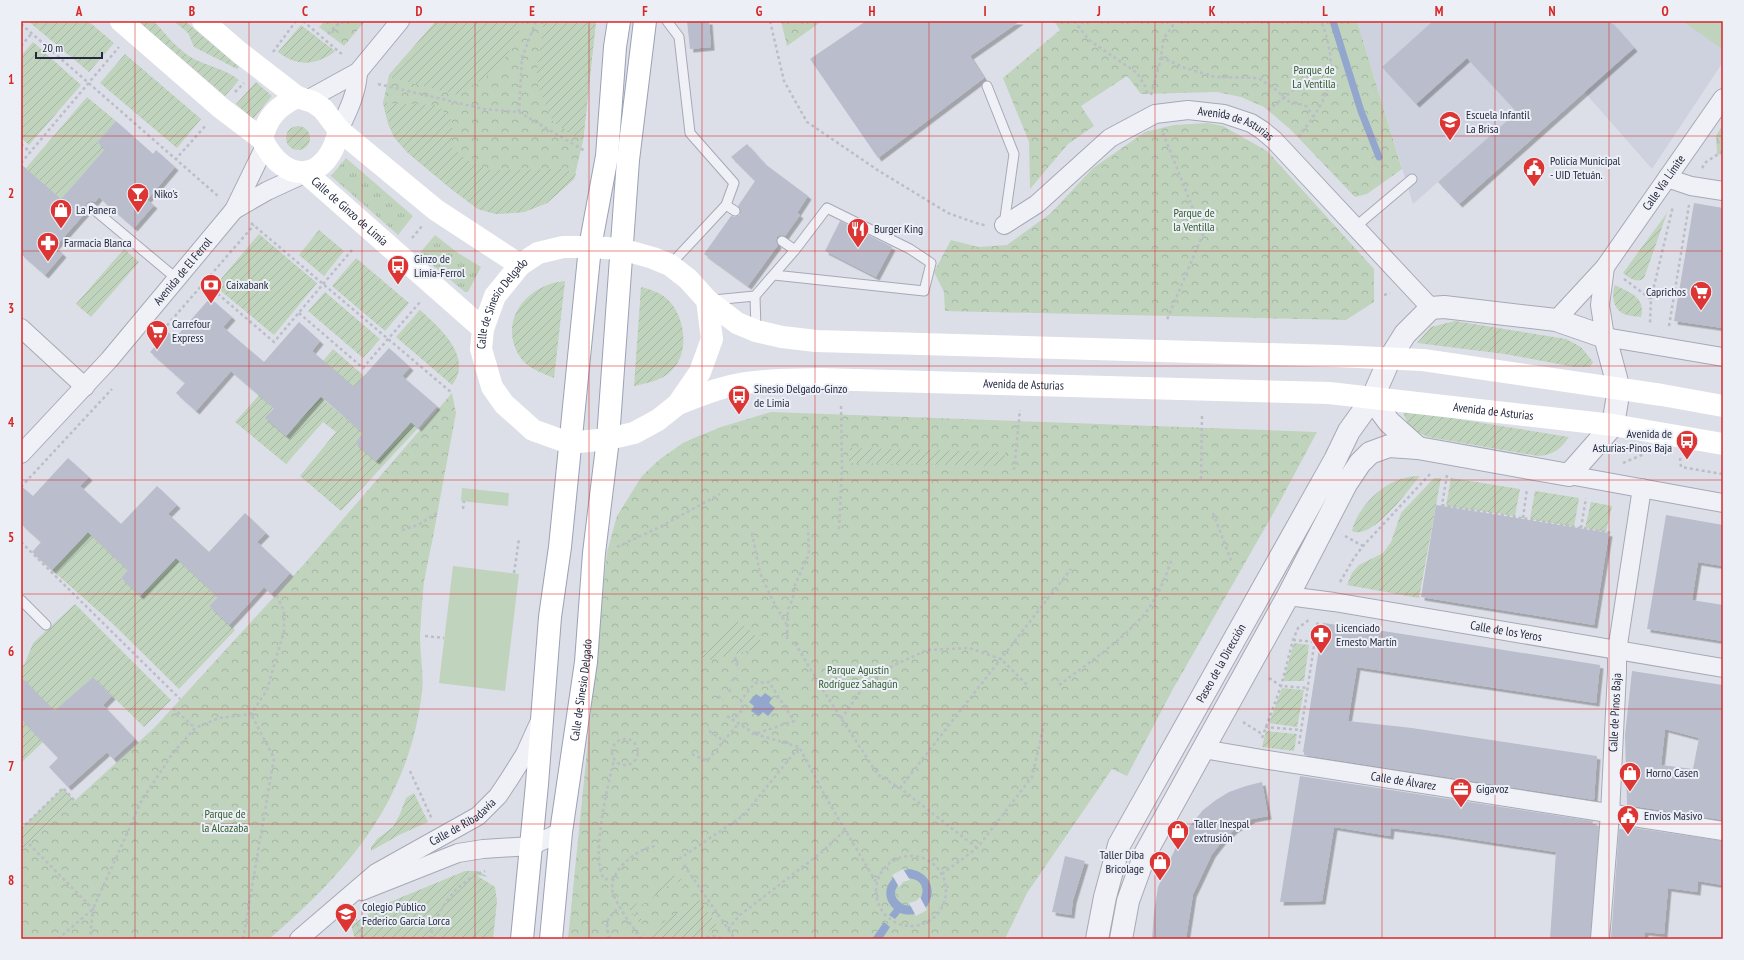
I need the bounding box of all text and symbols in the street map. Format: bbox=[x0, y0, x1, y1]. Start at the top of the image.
text: A bbox=[75, 3, 83, 20]
text: B bbox=[189, 3, 195, 20]
text: C bbox=[302, 3, 308, 20]
text: D bbox=[416, 3, 423, 20]
text: E bbox=[529, 3, 535, 20]
text: F bbox=[642, 3, 648, 20]
text: G bbox=[756, 3, 763, 20]
text: H bbox=[869, 3, 876, 20]
text: I bbox=[983, 3, 987, 20]
text: J bbox=[1096, 3, 1101, 20]
text: K bbox=[1209, 3, 1216, 20]
text: L bbox=[1322, 3, 1328, 20]
text: M bbox=[1435, 3, 1444, 20]
text: N bbox=[1548, 3, 1556, 20]
text: O bbox=[1661, 3, 1669, 20]
scale bar bbox=[36, 34, 102, 60]
text: 20 m bbox=[42, 40, 63, 55]
park label: Parque de La Ventilla bbox=[1292, 62, 1336, 91]
text: 1 bbox=[8, 71, 14, 88]
street label: Avenida de Asturias bbox=[1197, 103, 1277, 144]
place label: Escuela Infantil La Brisa bbox=[1466, 107, 1530, 136]
school or university icon: Escuela Infantil La Brisa bbox=[1437, 109, 1463, 142]
street label: Calle Vía Límite bbox=[1639, 152, 1688, 213]
place label: Policía Municipal - UID Tetuán. bbox=[1550, 153, 1620, 182]
public building icon: Policía Municipal - UID Tetuán. bbox=[1521, 155, 1547, 188]
street label: Calle de Ginzo de Limia bbox=[308, 173, 391, 249]
bar icon: Niko's bbox=[125, 181, 151, 214]
text: 2 bbox=[8, 185, 14, 202]
place label: Niko's bbox=[154, 186, 178, 201]
shop icon: La Panera bbox=[48, 197, 74, 230]
place label: La Panera bbox=[76, 202, 117, 217]
park label: Parque de la Ventilla bbox=[1173, 205, 1215, 234]
restaurant icon: Burger King bbox=[845, 216, 871, 249]
place label: Burger King bbox=[874, 221, 923, 236]
pharmacy icon: Farmacia Blanca bbox=[35, 230, 61, 263]
street label: Avenida de El Ferrol bbox=[150, 234, 215, 308]
place label: Farmacia Blanca bbox=[64, 235, 132, 250]
place label: Ginzo de Limia-Ferrol bbox=[414, 251, 465, 280]
bus stop icon: Ginzo de Limia-Ferrol bbox=[385, 253, 411, 286]
street label: Calle de Sinesio Delgado bbox=[473, 254, 530, 350]
bank icon: Caixabank bbox=[198, 272, 224, 305]
place label: Caixabank bbox=[226, 277, 269, 292]
supermarket icon: Caprichos bbox=[1688, 279, 1714, 312]
place label: Caprichos bbox=[1646, 284, 1686, 299]
text: 3 bbox=[8, 300, 14, 317]
place label: Carrefour Express bbox=[172, 316, 211, 345]
supermarket icon: Carrefour Express bbox=[144, 318, 170, 351]
street label: Avenida de Asturias bbox=[983, 376, 1064, 393]
place label: Sinesio Delgado-Ginzo de Limia bbox=[754, 381, 847, 410]
bus stop icon: Sinesio Delgado-Ginzo de Limia bbox=[726, 383, 752, 416]
street label: Avenida de Asturias bbox=[1452, 399, 1534, 423]
text: 4 bbox=[8, 414, 15, 431]
place label: Avenida de Asturias-Pinos Baja bbox=[1593, 426, 1672, 455]
bus stop icon: Avenida de Asturias-Pinos Baja bbox=[1674, 428, 1700, 461]
text: 5 bbox=[8, 529, 14, 546]
street label: Calle de los Yeros bbox=[1469, 617, 1543, 644]
place label: Licenciado Ernesto Martín bbox=[1336, 620, 1397, 649]
street label: Paseo de la Dirección bbox=[1192, 621, 1249, 705]
pharmacy icon: Licenciado Ernesto Martín bbox=[1308, 622, 1334, 655]
street label: Calle de Sinesio Delgado bbox=[566, 638, 595, 742]
text: 6 bbox=[8, 643, 14, 660]
park label: Parque Agustín Rodríguez Sahagún bbox=[818, 662, 898, 691]
street label: Calle de Pinos Baja bbox=[1605, 673, 1624, 752]
text: 7 bbox=[8, 758, 14, 775]
shop icon: Horno Casen bbox=[1617, 760, 1643, 793]
place label: Horno Casen bbox=[1646, 765, 1698, 780]
street label: Calle de Álvarez bbox=[1370, 768, 1437, 793]
office icon: Gigavoz bbox=[1448, 776, 1474, 809]
place label: Gigavoz bbox=[1476, 781, 1509, 796]
street label: Calle de Ribadavia bbox=[427, 795, 499, 849]
public building icon: Envíos Masivo bbox=[1615, 803, 1641, 836]
park label: Parque de la Alcazaba bbox=[202, 806, 248, 835]
place label: Envíos Masivo bbox=[1644, 808, 1702, 823]
place label: Taller Inespal extrusión bbox=[1194, 816, 1250, 845]
shop icon: Taller Inespal extrusión bbox=[1165, 818, 1191, 851]
place label: Taller Diba Bricolage bbox=[1100, 847, 1144, 876]
shop icon: Taller Diba Bricolage bbox=[1147, 849, 1173, 882]
text: 8 bbox=[8, 872, 14, 889]
place label: Colegio Público Federico García Lorca bbox=[362, 899, 450, 928]
school or university icon: Colegio Público Federico García Lorca bbox=[333, 901, 359, 934]

